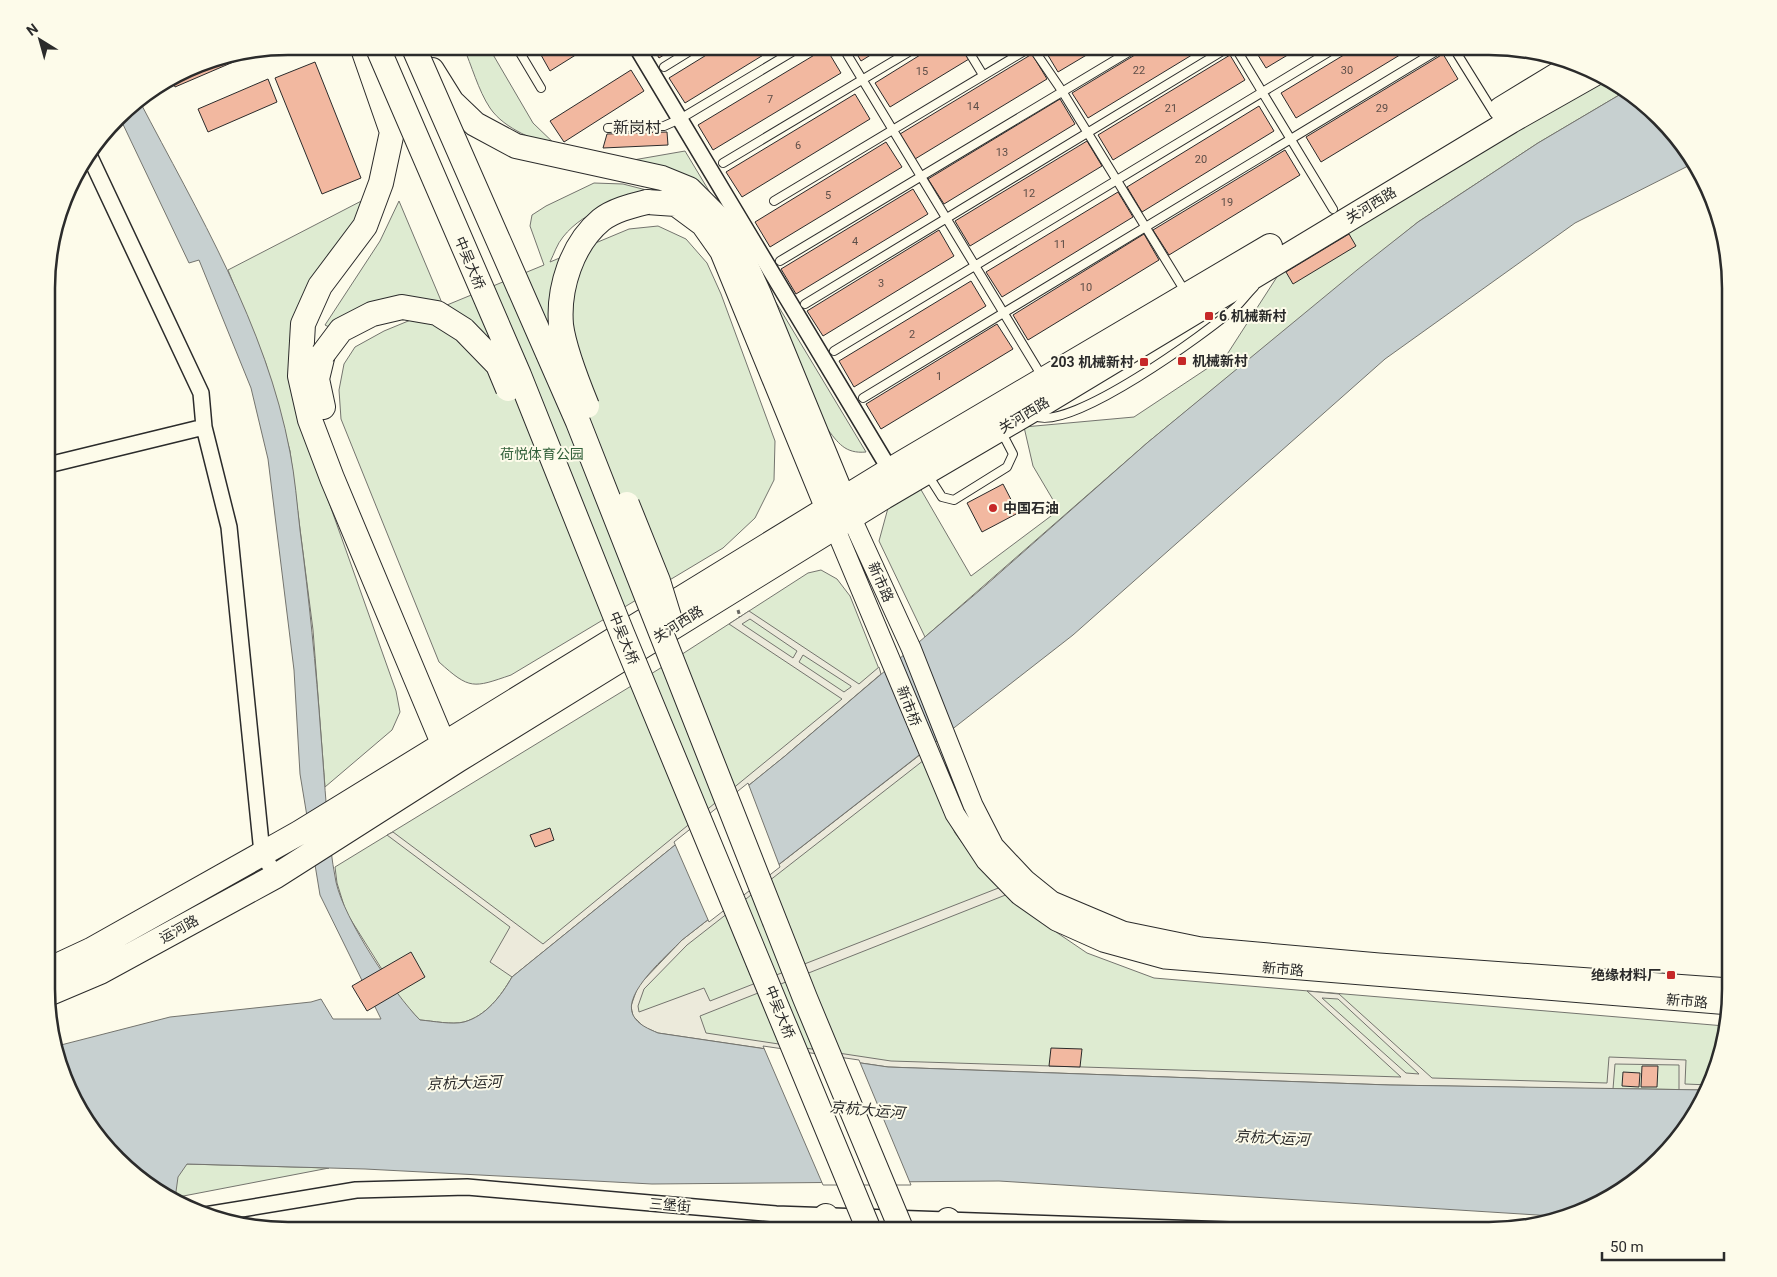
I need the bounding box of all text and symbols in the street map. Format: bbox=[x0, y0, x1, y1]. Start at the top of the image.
north arrow bbox=[15, 15, 65, 65]
text: N bbox=[23, 20, 41, 39]
house number: 22 bbox=[1133, 64, 1145, 77]
house number: 30 bbox=[1341, 64, 1353, 77]
house number: 15 bbox=[916, 65, 928, 78]
house number: 7 bbox=[767, 93, 773, 106]
house number: 14 bbox=[967, 100, 979, 113]
house number: 21 bbox=[1165, 102, 1177, 115]
house number: 29 bbox=[1376, 102, 1388, 115]
district label: 新岗村 bbox=[613, 118, 661, 137]
house number: 6 bbox=[795, 139, 801, 152]
house number: 13 bbox=[996, 146, 1008, 159]
house number: 20 bbox=[1195, 153, 1207, 166]
street label: 关河西路 bbox=[1343, 184, 1399, 226]
house number: 12 bbox=[1023, 187, 1035, 200]
house number: 5 bbox=[825, 189, 831, 202]
house number: 19 bbox=[1221, 196, 1233, 209]
street label: 中吴大桥 bbox=[452, 234, 488, 292]
house number: 4 bbox=[852, 235, 858, 248]
house number: 11 bbox=[1054, 238, 1066, 251]
house number: 3 bbox=[878, 277, 884, 290]
house number: 10 bbox=[1080, 281, 1092, 294]
place label: 6 机械新村 bbox=[1219, 308, 1287, 324]
marker: 6 机械新村 bbox=[1203, 310, 1215, 322]
house number: 2 bbox=[909, 328, 915, 341]
place label: 机械新村 bbox=[1192, 353, 1248, 369]
place label: 203 机械新村 bbox=[1050, 354, 1134, 370]
marker: 机械新村 bbox=[1176, 355, 1188, 367]
marker: 203 机械新村 bbox=[1138, 356, 1150, 368]
house number: 1 bbox=[936, 370, 942, 383]
street label: 关河西路 bbox=[996, 394, 1052, 436]
park label: 荷悦体育公园 bbox=[500, 446, 584, 462]
place label: 中国石油 bbox=[1003, 500, 1059, 516]
marker: 中国石油 bbox=[987, 502, 999, 514]
street label: 新市路 bbox=[865, 560, 897, 604]
street label: 关河西路 bbox=[650, 602, 706, 646]
street label: 中吴大桥 bbox=[606, 609, 642, 667]
street label: 新市桥 bbox=[894, 684, 924, 728]
street label: 运河路 bbox=[157, 912, 201, 946]
street label: 新市路 bbox=[1261, 959, 1305, 979]
place label: 绝缘材料厂 bbox=[1591, 967, 1661, 983]
marker: 绝缘材料厂 bbox=[1665, 969, 1677, 981]
street label: 中吴大桥 bbox=[762, 983, 798, 1041]
street label: 新市路 bbox=[1665, 991, 1709, 1011]
water label: 京杭大运河 bbox=[426, 1073, 505, 1093]
water label: 京杭大运河 bbox=[829, 1098, 908, 1122]
water label: 京杭大运河 bbox=[1234, 1127, 1313, 1149]
street label: 三堡街 bbox=[648, 1195, 692, 1215]
scale bar bbox=[1602, 1230, 1724, 1262]
text: 50 m bbox=[1610, 1238, 1644, 1256]

